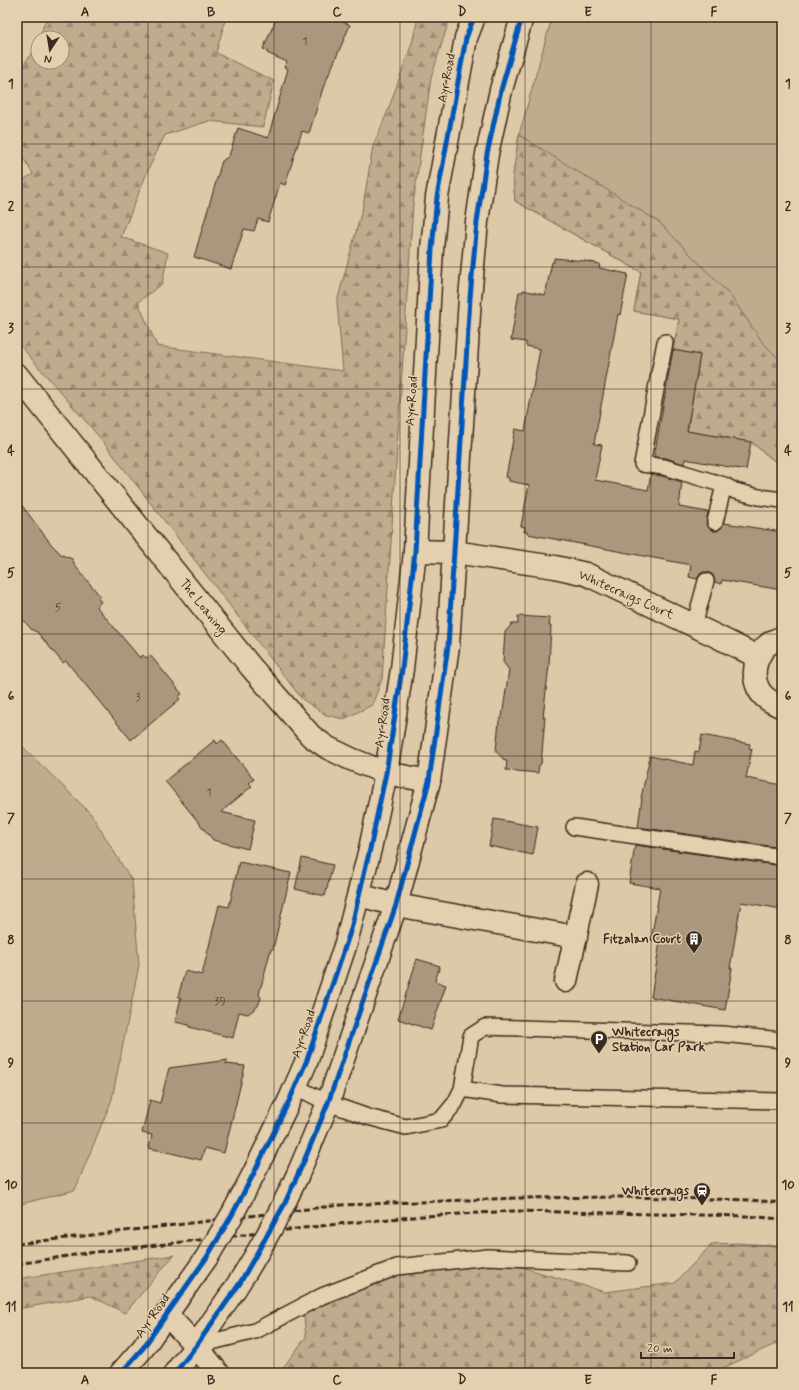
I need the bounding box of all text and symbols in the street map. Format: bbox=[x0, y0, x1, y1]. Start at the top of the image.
text: A bbox=[81, 4, 89, 21]
text: B bbox=[207, 4, 216, 21]
text: C bbox=[332, 4, 342, 21]
text: D bbox=[458, 4, 467, 21]
text: E bbox=[584, 4, 592, 21]
text: F bbox=[711, 4, 718, 21]
north arrow bbox=[30, 30, 70, 70]
house number: 1 bbox=[303, 35, 308, 49]
text: N bbox=[43, 51, 53, 66]
street label: Ayr Road bbox=[434, 52, 460, 104]
text: 1 bbox=[8, 76, 14, 93]
text: 1 bbox=[785, 76, 791, 93]
text: 2 bbox=[8, 198, 15, 215]
text: 2 bbox=[785, 198, 792, 215]
text: 3 bbox=[8, 320, 14, 337]
text: 3 bbox=[785, 320, 791, 337]
street label: Ayr Road bbox=[402, 375, 422, 427]
text: 4 bbox=[7, 443, 15, 460]
text: 4 bbox=[784, 443, 792, 460]
text: 5 bbox=[7, 565, 15, 582]
text: 5 bbox=[784, 565, 792, 582]
street label: Whitecraigs Court bbox=[575, 566, 677, 625]
street label: The Loaning bbox=[175, 576, 231, 639]
house number: 5 bbox=[55, 601, 62, 615]
text: 6 bbox=[8, 688, 15, 705]
text: 6 bbox=[785, 688, 792, 705]
house number: 3 bbox=[136, 691, 141, 705]
street label: Ayr Road bbox=[371, 697, 395, 749]
house number: 1 bbox=[207, 786, 212, 800]
text: 7 bbox=[7, 810, 15, 827]
text: 7 bbox=[784, 810, 792, 827]
building icon: Fitzalan Court bbox=[684, 929, 704, 954]
place label: Fitzalan Court bbox=[603, 931, 681, 948]
text: 8 bbox=[7, 932, 15, 949]
text: 8 bbox=[784, 932, 792, 949]
house number: 39 bbox=[214, 995, 226, 1009]
street label: Ayr Road bbox=[288, 1008, 320, 1060]
place label: Whitecraigs Station Car Park bbox=[611, 1024, 706, 1056]
parking icon: Whitecraigs Station Car Park bbox=[589, 1029, 609, 1054]
text: 9 bbox=[8, 1055, 15, 1072]
text: 9 bbox=[785, 1055, 792, 1072]
text: 10 bbox=[4, 1177, 18, 1194]
text: 10 bbox=[781, 1177, 795, 1194]
station icon: Whitecraigs bbox=[692, 1181, 712, 1206]
place label: Whitecraigs bbox=[621, 1183, 689, 1202]
street label: Ayr Road bbox=[132, 1291, 174, 1341]
text: 11 bbox=[5, 1299, 17, 1316]
text: 11 bbox=[782, 1299, 794, 1316]
scale bar bbox=[641, 1334, 734, 1360]
text: 20 m bbox=[647, 1341, 673, 1357]
text: A bbox=[81, 1372, 89, 1389]
text: B bbox=[207, 1372, 216, 1389]
text: C bbox=[332, 1372, 342, 1389]
text: D bbox=[458, 1372, 467, 1389]
text: E bbox=[584, 1372, 592, 1389]
text: F bbox=[711, 1372, 718, 1389]

